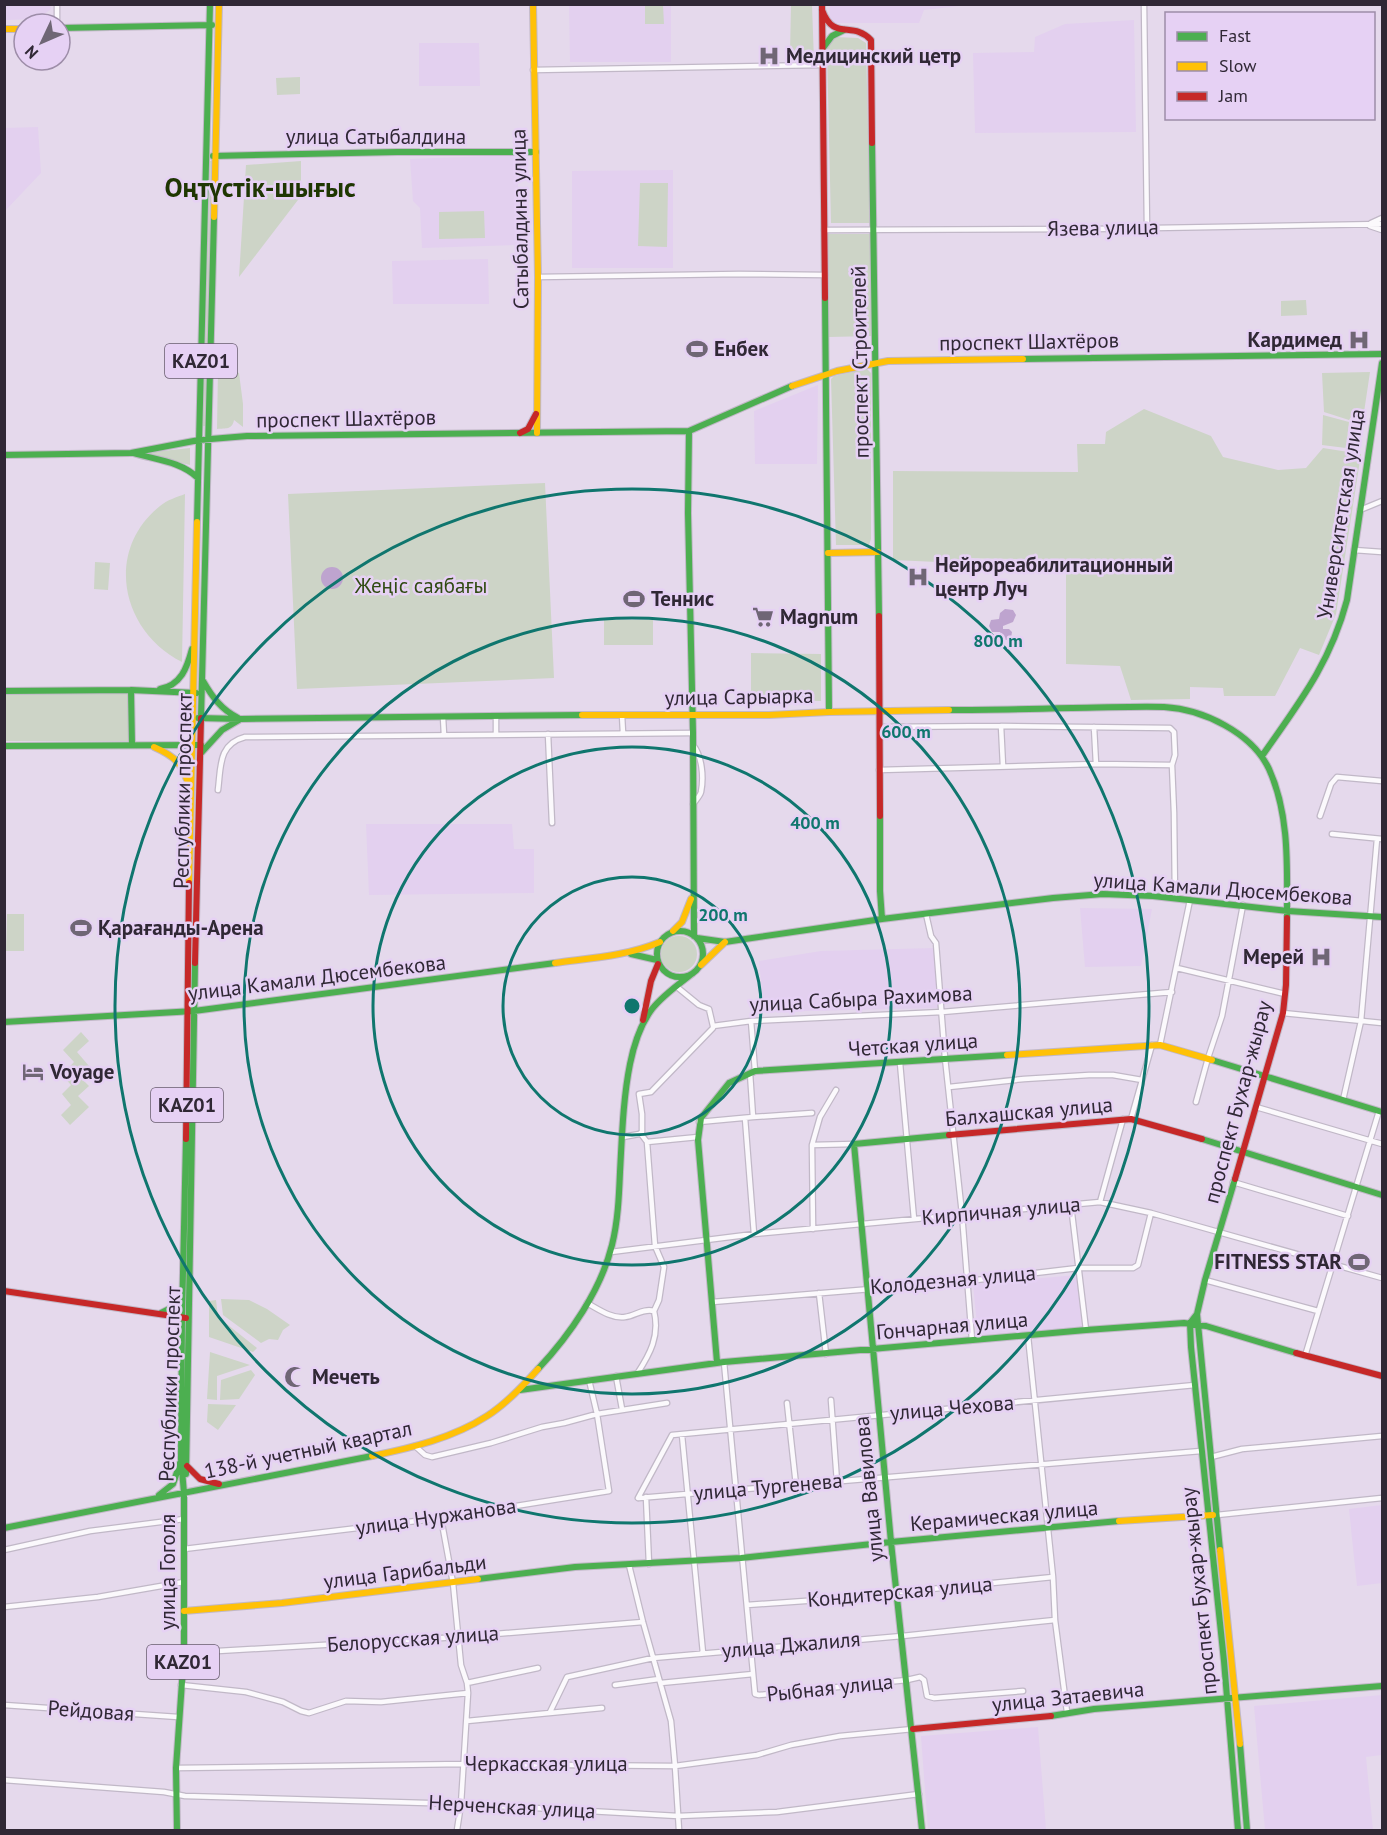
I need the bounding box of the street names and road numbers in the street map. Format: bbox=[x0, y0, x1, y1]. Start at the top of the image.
street label: улица Сатыбалдина bbox=[286, 123, 466, 150]
street label: Сатыбалдина улица bbox=[504, 129, 535, 309]
street label: Язева улица bbox=[1047, 213, 1159, 242]
street label: проспект Строителей bbox=[844, 265, 875, 459]
street label: проспект Шахтёров bbox=[939, 326, 1119, 357]
road number: KАZ01 bbox=[165, 344, 237, 378]
street label: проспект Шахтёров bbox=[256, 403, 436, 434]
street label: Университетская улица bbox=[1311, 407, 1370, 621]
street label: улица Сарыарка bbox=[664, 682, 814, 711]
street label: Республики проспект bbox=[167, 692, 198, 889]
street label: улица Камали Дюсембекова bbox=[1093, 866, 1353, 911]
street label: улица Камали Дюсембекова bbox=[186, 948, 447, 1007]
street label: улица Сабыра Рахимова bbox=[749, 979, 973, 1018]
street label: проспект Бухар-жырау bbox=[1197, 997, 1278, 1206]
street label: Четская улица bbox=[847, 1026, 979, 1063]
road number: KАZ01 bbox=[151, 1088, 223, 1122]
street label: Балхашская улица bbox=[944, 1091, 1114, 1132]
street label: Кирпичная улица bbox=[920, 1190, 1082, 1231]
street label: Колодезная улица bbox=[869, 1259, 1037, 1300]
street label: Республики проспект bbox=[153, 1285, 186, 1482]
street label: Гончарная улица bbox=[875, 1305, 1029, 1346]
street label: улица Чехова bbox=[889, 1389, 1015, 1426]
street label: 138-й учетный квартал bbox=[202, 1414, 414, 1485]
street label: улица Вавилова bbox=[847, 1415, 890, 1563]
street label: улица Тургенева bbox=[692, 1467, 844, 1506]
street label: проспект Бухар-жырау bbox=[1174, 1486, 1223, 1696]
street label: улица Нуржанова bbox=[354, 1492, 518, 1541]
street label: Керамическая улица bbox=[909, 1494, 1099, 1537]
street label: улица Гоголя bbox=[154, 1514, 181, 1630]
street label: улица Гарибальди bbox=[322, 1548, 488, 1595]
street label: Кондитерская улица bbox=[806, 1570, 994, 1613]
street label: Белорусская улица bbox=[326, 1619, 500, 1658]
street label: улица Джалиля bbox=[720, 1625, 862, 1664]
road number: KАZ01 bbox=[147, 1645, 219, 1679]
street label: Рыбная улица bbox=[765, 1667, 894, 1708]
street label: улица Затаевича bbox=[990, 1675, 1145, 1718]
street label: Рейдовая bbox=[47, 1694, 135, 1727]
street label: Черкасская улица bbox=[464, 1750, 628, 1777]
street label: Нерченская улица bbox=[428, 1789, 596, 1824]

